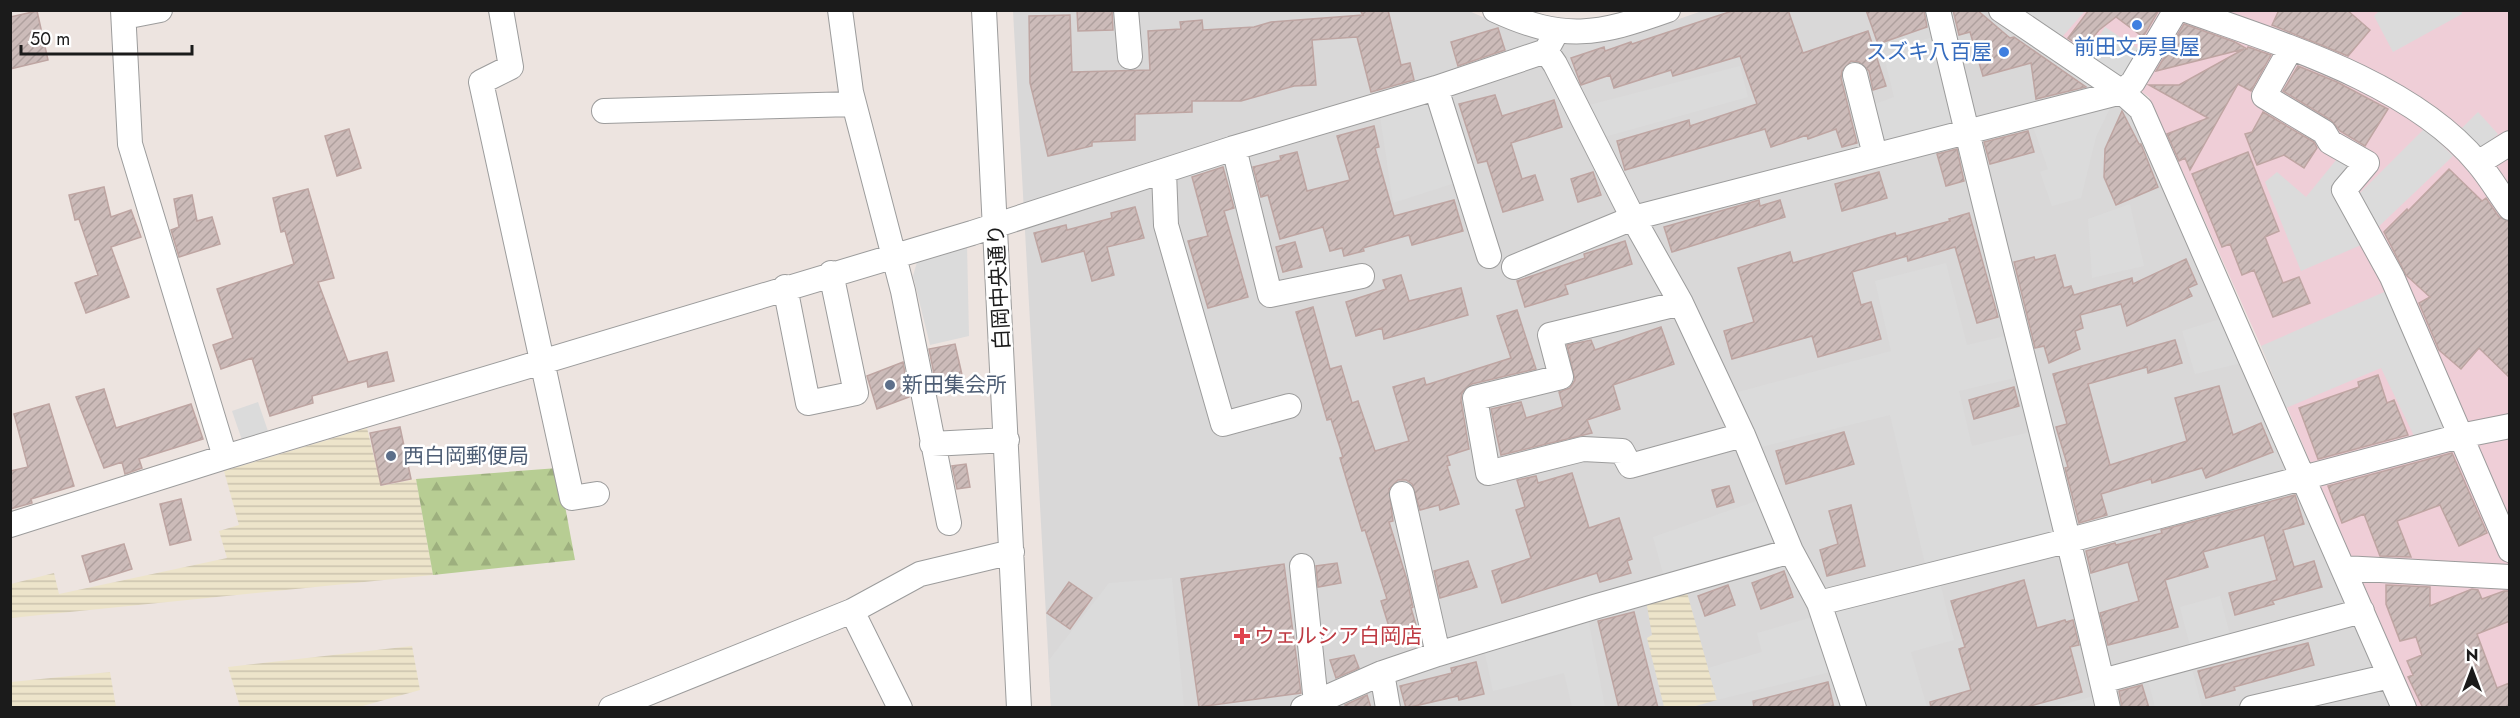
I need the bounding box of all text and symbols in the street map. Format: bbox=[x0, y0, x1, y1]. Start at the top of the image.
scale bar bbox=[21, 18, 192, 56]
marker: 前田文房具屋 bbox=[2130, 18, 2144, 32]
text: 50 m bbox=[30, 26, 70, 52]
place label: 前田文房具屋 bbox=[2074, 32, 2200, 62]
place label: スズキ八百屋 bbox=[1866, 37, 1992, 67]
marker: スズキ八百屋 bbox=[1997, 45, 2011, 59]
street label: 白岡中央通り bbox=[981, 223, 1017, 351]
place label: 新田集会所 bbox=[902, 370, 1007, 400]
marker: 新田集会所 bbox=[883, 378, 897, 392]
place label: 西白岡郵便局 bbox=[403, 441, 529, 471]
marker: 西白岡郵便局 bbox=[384, 449, 398, 463]
place label: ウェルシア白岡店 bbox=[1254, 621, 1422, 651]
marker: ウェルシア白岡店 bbox=[1235, 629, 1249, 643]
north arrow bbox=[2442, 640, 2502, 700]
text: N bbox=[2466, 644, 2478, 667]

